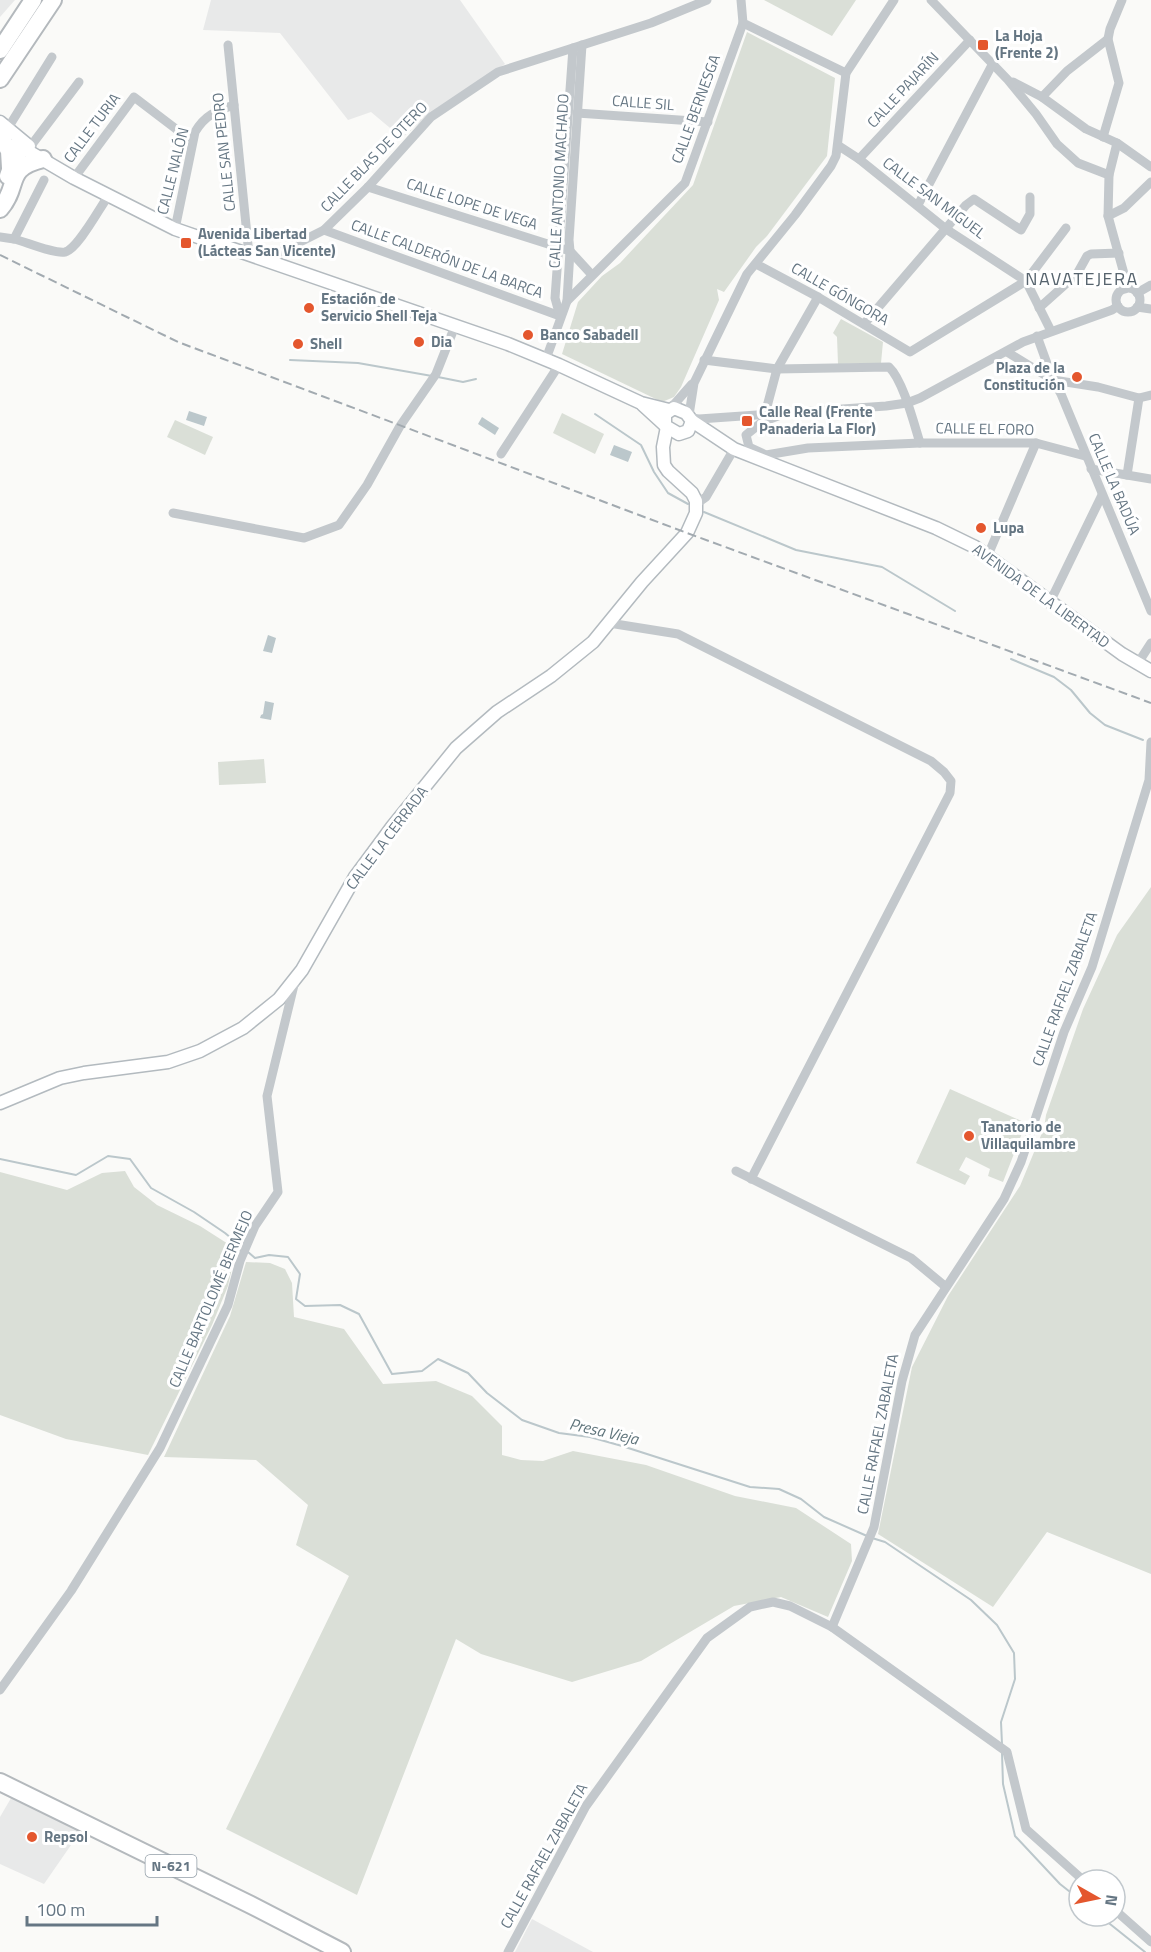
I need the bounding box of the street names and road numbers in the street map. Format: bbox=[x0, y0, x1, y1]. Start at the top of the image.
street label: CALLE PAJARÍN bbox=[861, 46, 944, 133]
street label: CALLE BERNESGA bbox=[665, 51, 726, 167]
street label: CALLE TURIA bbox=[58, 88, 126, 168]
street label: CALLE SIL bbox=[611, 89, 675, 116]
street label: CALLE SAN PEDRO bbox=[206, 91, 241, 213]
street label: CALLE ANTONIO MACHADO bbox=[542, 93, 575, 269]
street label: CALLE BLAS DE OTERO bbox=[315, 96, 433, 217]
street label: CALLE NALÓN bbox=[151, 125, 194, 217]
street label: CALLE SAN MIGUEL bbox=[878, 151, 991, 244]
street label: CALLE LOPE DE VEGA bbox=[404, 171, 541, 236]
street label: CALLE CALDERÓN DE LA BARCA bbox=[348, 213, 547, 304]
street label: CALLE GÓNGORA bbox=[787, 256, 893, 331]
street label: CALLE EL FORO bbox=[935, 416, 1035, 441]
street label: CALLE LA BADÚA bbox=[1083, 429, 1146, 538]
street label: AVENIDA DE LA LIBERTAD bbox=[968, 538, 1115, 653]
street label: CALLE LA CERRADA bbox=[340, 781, 433, 894]
street label: CALLE RAFAEL ZABALETA bbox=[1026, 908, 1103, 1069]
street label: CALLE BARTOLOMÉ BERMEJO bbox=[163, 1207, 258, 1391]
street label: CALLE RAFAEL ZABALETA bbox=[851, 1352, 904, 1516]
street label: CALLE RAFAEL ZABALETA bbox=[494, 1779, 593, 1933]
road number: N-621 bbox=[146, 1855, 196, 1877]

